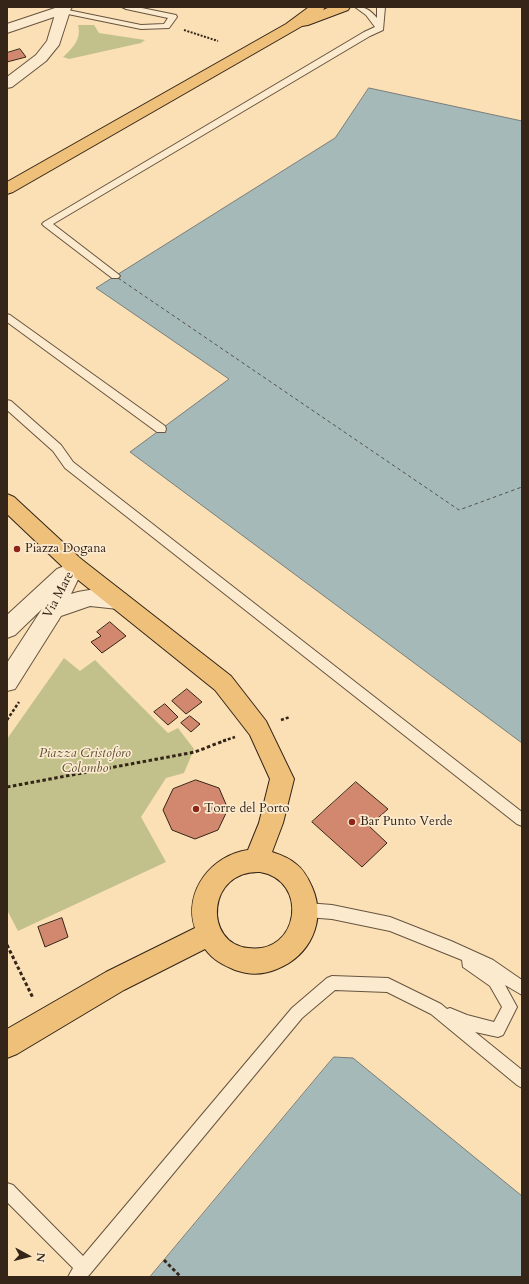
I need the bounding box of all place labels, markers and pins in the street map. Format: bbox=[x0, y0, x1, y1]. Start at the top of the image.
place label: Piazza Dogana bbox=[25, 541, 106, 557]
marker: Piazza Dogana bbox=[12, 544, 22, 554]
place label: Torre del Porto bbox=[204, 801, 290, 817]
marker: Torre del Porto bbox=[191, 804, 201, 814]
place label: Bar Punto Verde bbox=[360, 814, 453, 830]
marker: Bar Punto Verde bbox=[347, 817, 357, 827]

